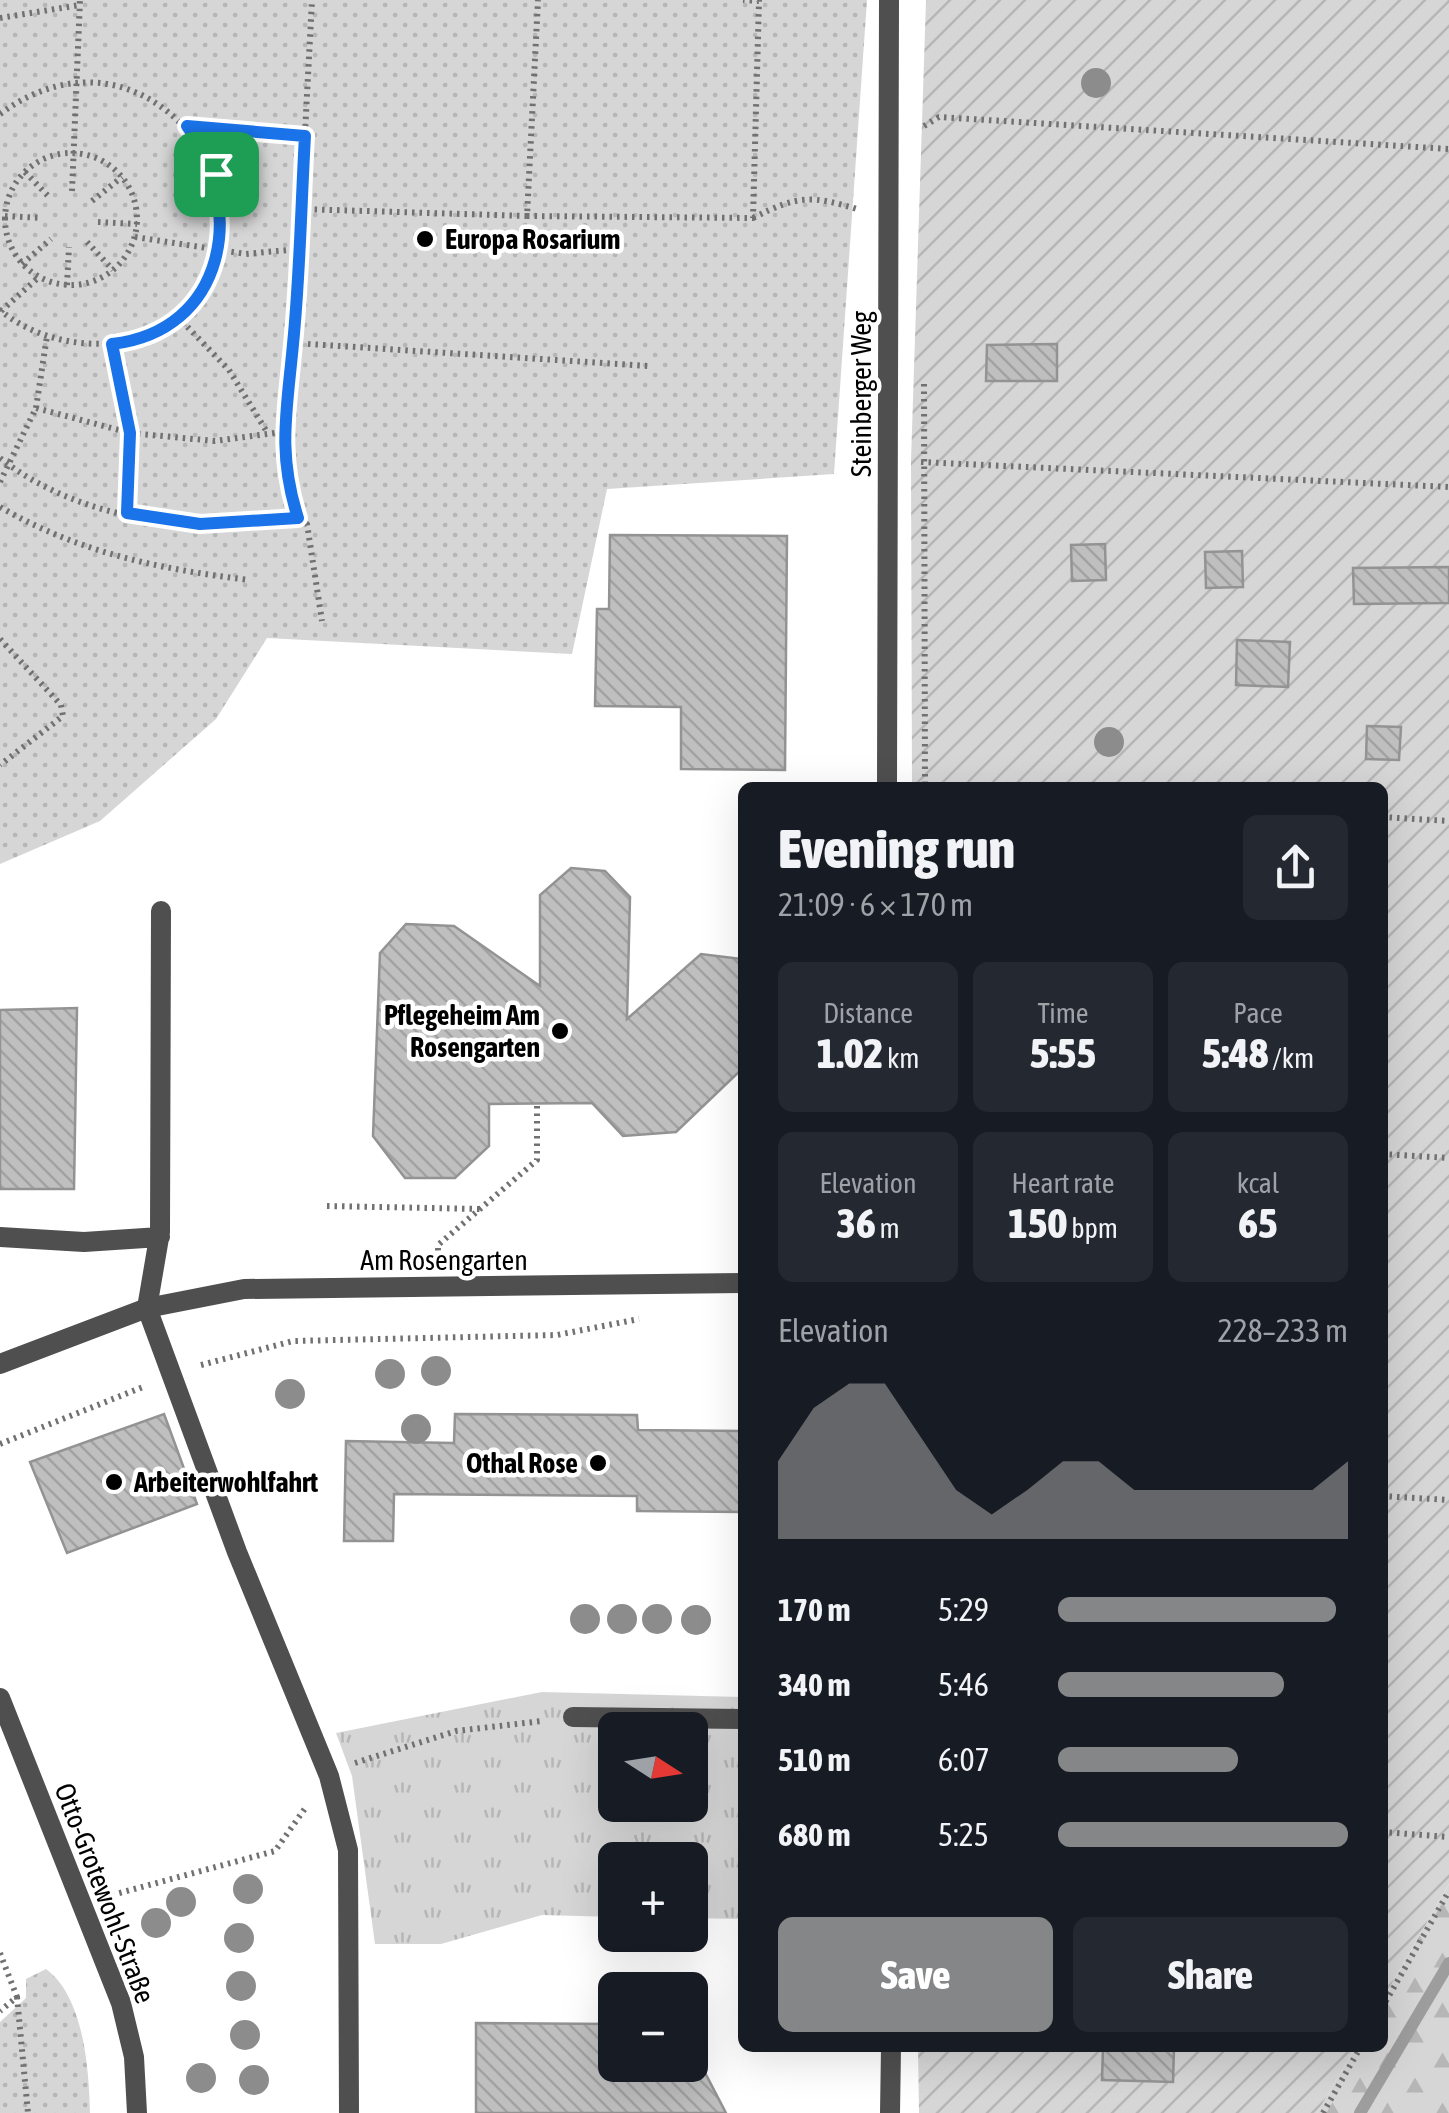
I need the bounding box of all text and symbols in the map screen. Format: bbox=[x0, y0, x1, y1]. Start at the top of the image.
pin bbox=[174, 132, 259, 217]
icon: arrive bbox=[189, 147, 244, 202]
place label: Europa Rosarium bbox=[445, 223, 620, 255]
marker: Europa Rosarium bbox=[414, 228, 436, 250]
street label: Steinberger Weg bbox=[845, 311, 877, 477]
button: share bbox=[1243, 815, 1348, 920]
text: Evening run bbox=[778, 817, 1015, 880]
text: 21:09 · 6 × 170 m bbox=[778, 886, 973, 923]
text: Distance bbox=[823, 997, 913, 1029]
text: Time bbox=[1037, 997, 1089, 1029]
text: Pace bbox=[1233, 997, 1283, 1029]
place label: Pflegeheim Am Rosengarten bbox=[384, 999, 540, 1063]
marker: Pflegeheim Am Rosengarten bbox=[549, 1020, 571, 1042]
text: 1.02 bbox=[816, 1029, 883, 1077]
text: 5:55 bbox=[1030, 1029, 1096, 1077]
text: 5:48 bbox=[1202, 1029, 1268, 1077]
text: km bbox=[883, 1042, 920, 1074]
text: /km bbox=[1268, 1042, 1314, 1074]
text: Elevation bbox=[819, 1167, 917, 1199]
text: Heart rate bbox=[1011, 1167, 1115, 1199]
text: kcal bbox=[1237, 1167, 1279, 1199]
text: 36 bbox=[836, 1199, 876, 1247]
text: 150 bbox=[1008, 1199, 1067, 1247]
text: 65 bbox=[1238, 1199, 1278, 1247]
text: m bbox=[876, 1212, 900, 1244]
text: bpm bbox=[1067, 1212, 1118, 1244]
street label: Am Rosengarten bbox=[360, 1244, 528, 1276]
text: Elevation bbox=[778, 1312, 889, 1349]
text: 228–233 m bbox=[1218, 1312, 1348, 1349]
place label: Othal Rose bbox=[466, 1447, 578, 1479]
marker: Othal Rose bbox=[587, 1452, 609, 1474]
place label: Arbeiterwohlfahrt bbox=[133, 1466, 318, 1498]
marker: Arbeiterwohlfahrt bbox=[103, 1471, 125, 1493]
text: 170 m bbox=[778, 1591, 851, 1628]
text: 5:29 bbox=[938, 1591, 989, 1628]
text: 340 m bbox=[778, 1666, 851, 1703]
text: 5:46 bbox=[938, 1666, 989, 1703]
north arrow bbox=[598, 1712, 708, 1822]
map controls bbox=[598, 1712, 708, 2082]
text: 510 m bbox=[778, 1741, 851, 1778]
text: 6:07 bbox=[938, 1741, 989, 1778]
street label: Otto-Grotewohl-Straße bbox=[48, 1779, 162, 2007]
text: 680 m bbox=[778, 1816, 851, 1853]
text: 5:25 bbox=[938, 1816, 989, 1853]
button: + bbox=[598, 1842, 708, 1952]
button: Save bbox=[778, 1917, 1053, 2032]
button: Share bbox=[1073, 1917, 1348, 2032]
button: − bbox=[598, 1972, 708, 2082]

